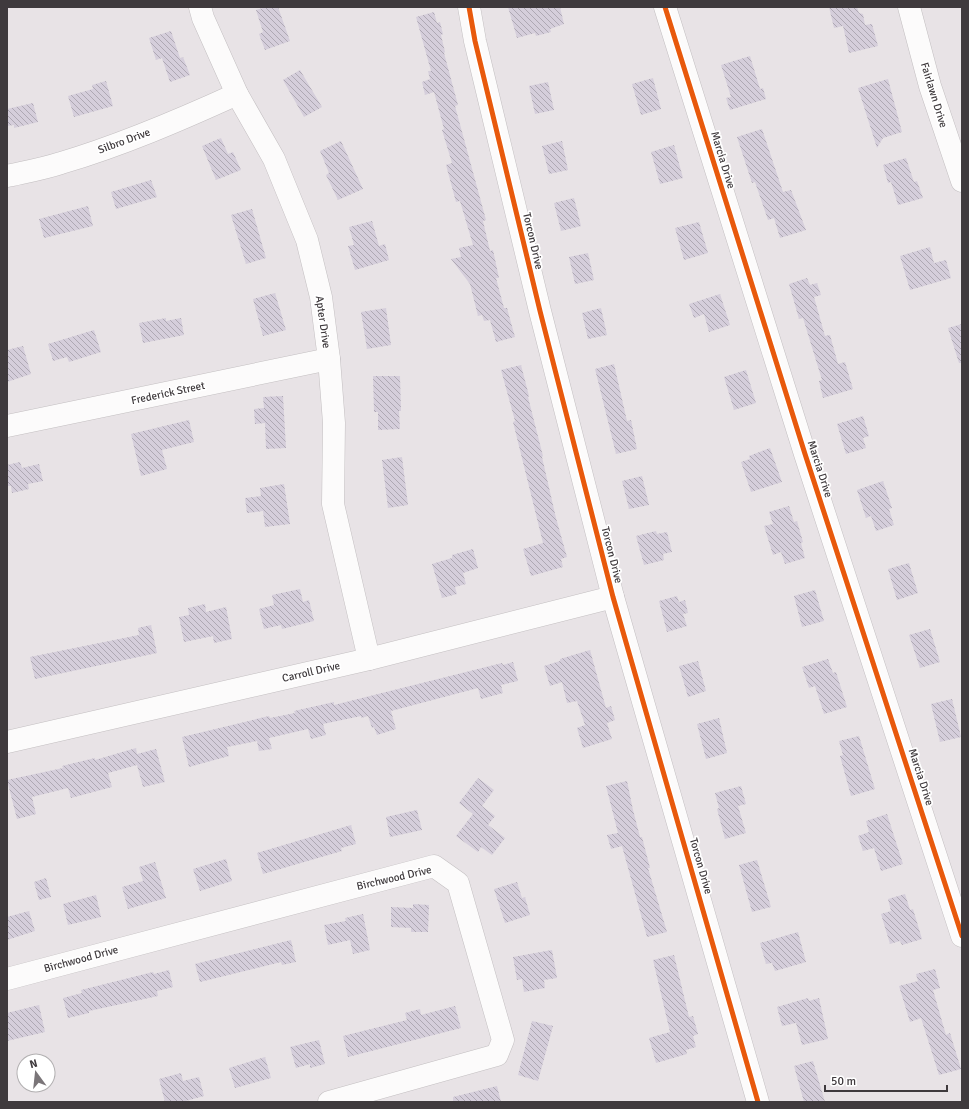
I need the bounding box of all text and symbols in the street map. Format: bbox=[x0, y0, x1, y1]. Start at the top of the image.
street label: Fairlawn Drive bbox=[918, 61, 950, 129]
street label: Silbro Drive bbox=[96, 126, 152, 156]
street label: Marcia Drive bbox=[708, 130, 738, 190]
street label: Torcon Drive bbox=[520, 211, 546, 271]
street label: Apter Drive bbox=[313, 295, 333, 349]
street label: Frederick Street bbox=[130, 379, 206, 407]
street label: Marcia Drive bbox=[805, 439, 835, 499]
street label: Torcon Drive bbox=[599, 525, 625, 585]
street label: Carroll Drive bbox=[281, 659, 341, 685]
street label: Marcia Drive bbox=[906, 747, 936, 807]
street label: Torcon Drive bbox=[687, 836, 715, 896]
street label: Birchwood Drive bbox=[355, 863, 433, 893]
street label: Birchwood Drive bbox=[42, 943, 120, 975]
north arrow bbox=[16, 1053, 56, 1093]
text: N bbox=[28, 1057, 39, 1071]
scale bar bbox=[825, 1067, 947, 1093]
text: 50 m bbox=[831, 1074, 856, 1089]

